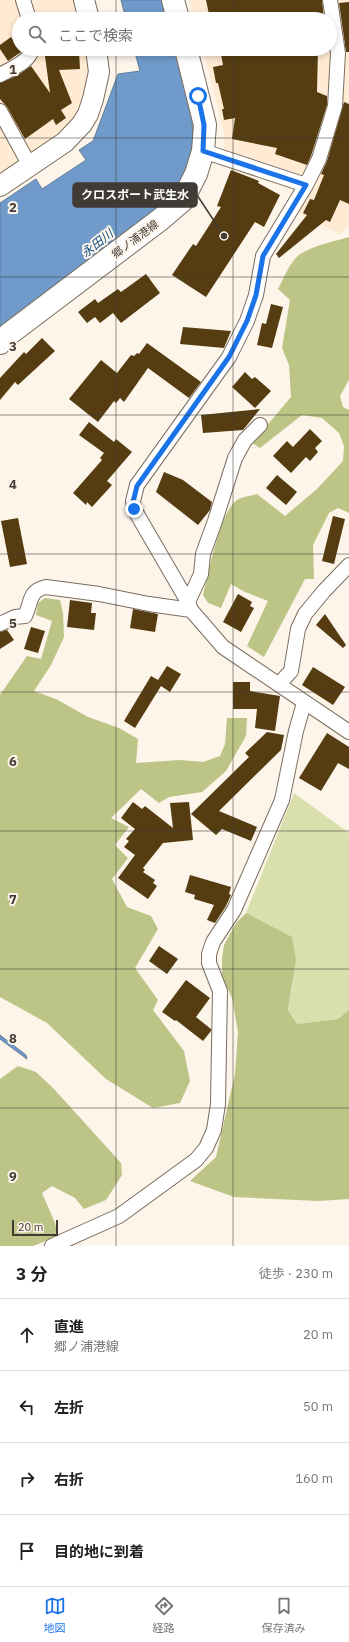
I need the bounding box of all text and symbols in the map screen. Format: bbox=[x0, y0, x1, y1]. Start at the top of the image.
search box bbox=[12, 12, 337, 56]
icon: search bbox=[26, 23, 48, 45]
text: ここで検索 bbox=[58, 26, 133, 45]
text: 1 bbox=[9, 61, 17, 78]
route start bbox=[189, 87, 207, 105]
callout: クロスポート武生水 bbox=[73, 183, 197, 207]
text: クロスポート武生水 bbox=[81, 187, 189, 202]
text: 2 bbox=[9, 199, 17, 216]
street label: 郷ノ浦港線 bbox=[109, 217, 161, 261]
water label: 永田川 bbox=[78, 225, 117, 260]
text: 3 bbox=[9, 338, 17, 355]
text: 4 bbox=[9, 476, 17, 493]
route end bbox=[125, 500, 143, 518]
text: 5 bbox=[9, 615, 17, 632]
text: 6 bbox=[9, 753, 17, 770]
text: 7 bbox=[9, 891, 17, 908]
text: 8 bbox=[9, 1030, 17, 1047]
text: 9 bbox=[9, 1168, 17, 1185]
scale bar bbox=[12, 1218, 58, 1237]
text: 20 m bbox=[18, 1220, 43, 1234]
text: 3 分 bbox=[16, 1263, 47, 1285]
text: 徒歩 · 230 m bbox=[259, 1265, 333, 1282]
text: 直進 bbox=[54, 1317, 84, 1336]
icon: ahead bbox=[16, 1324, 38, 1346]
text: 20 m bbox=[303, 1326, 333, 1343]
text: 郷ノ浦港線 bbox=[54, 1338, 119, 1355]
icon: left bbox=[16, 1396, 38, 1418]
text: 左折 bbox=[54, 1398, 84, 1417]
text: 50 m bbox=[303, 1398, 333, 1415]
icon: right bbox=[16, 1468, 38, 1490]
text: 右折 bbox=[54, 1470, 84, 1489]
text: 160 m bbox=[295, 1470, 333, 1487]
icon: arrive bbox=[16, 1540, 38, 1562]
text: 目的地に到着 bbox=[54, 1542, 144, 1561]
tab: 地図 bbox=[44, 1595, 66, 1635]
tab: 経路 bbox=[153, 1595, 175, 1635]
tab: 保存済み bbox=[262, 1595, 306, 1635]

